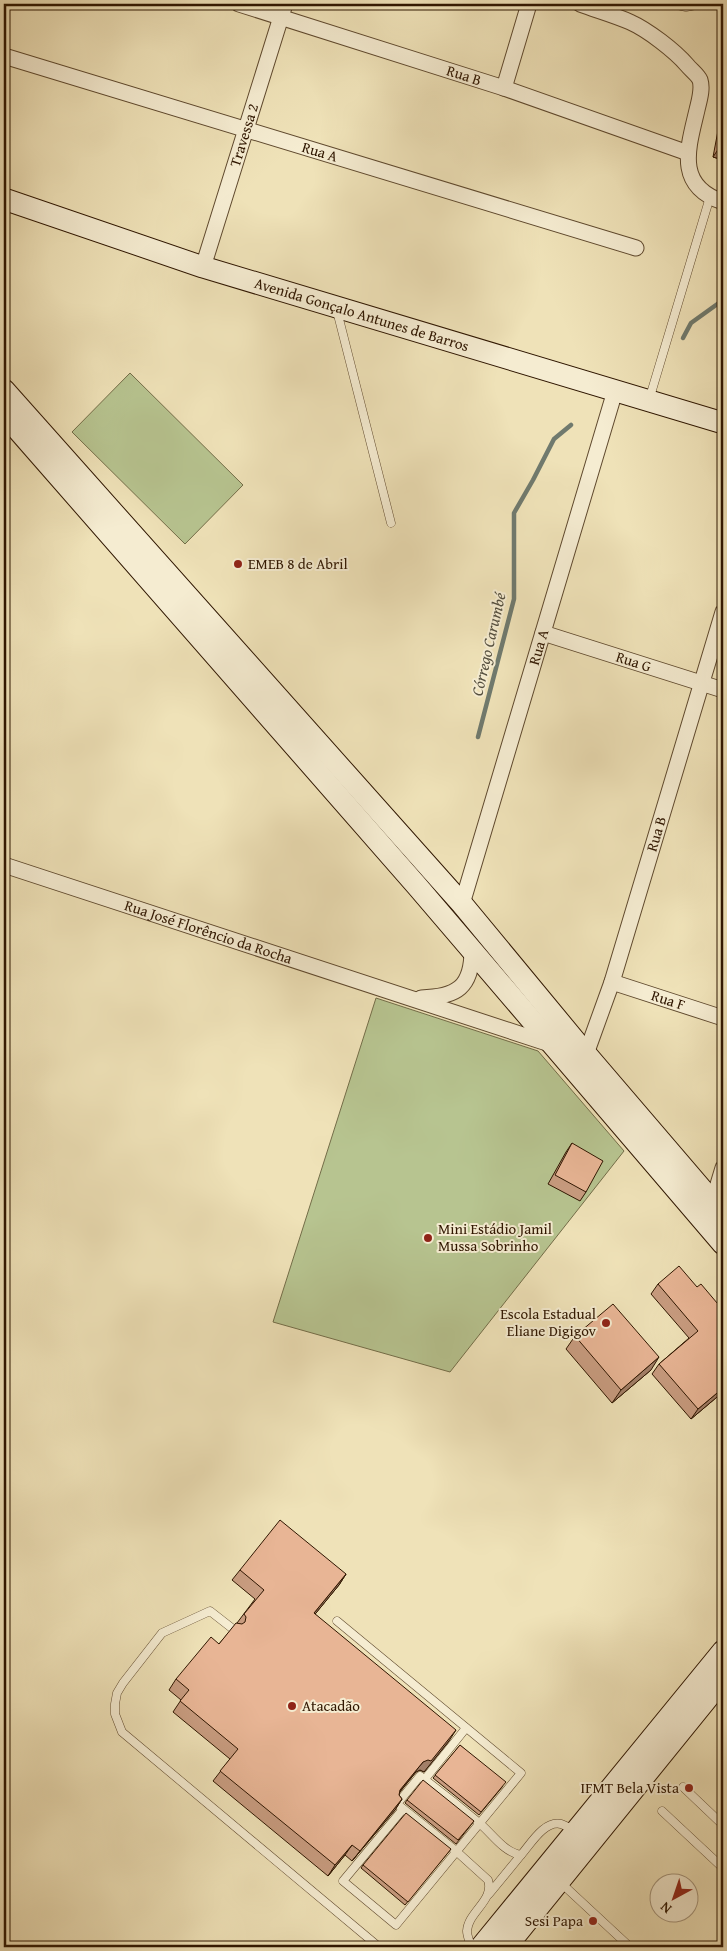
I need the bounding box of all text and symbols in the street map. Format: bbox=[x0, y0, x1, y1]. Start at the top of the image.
street label: Rua B bbox=[444, 59, 484, 90]
street label: Travessa 2 bbox=[224, 101, 263, 169]
street label: Rua A bbox=[299, 136, 340, 167]
street label: Avenida Gonçalo Antunes de Barros bbox=[252, 272, 472, 356]
place label: EMEB 8 de Abril bbox=[248, 553, 348, 574]
marker: EMEB 8 de Abril bbox=[232, 558, 244, 570]
water label: Córrego Carumbé bbox=[464, 589, 512, 698]
street label: Rua A bbox=[523, 627, 553, 667]
street label: Rua G bbox=[613, 646, 654, 677]
street label: Rua B bbox=[641, 814, 671, 854]
street label: Rua José Florêncio da Rocha bbox=[122, 894, 295, 969]
street label: Rua F bbox=[649, 984, 688, 1015]
place label: Mini Estádio Jamil Mussa Sobrinho bbox=[438, 1218, 552, 1256]
marker: Mini Estádio Jamil Mussa Sobrinho bbox=[422, 1232, 434, 1244]
place label: Escola Estadual Eliane Digigov bbox=[500, 1303, 597, 1341]
marker: Escola Estadual Eliane Digigov bbox=[600, 1317, 612, 1329]
place label: Atacadão bbox=[302, 1695, 360, 1716]
marker: Atacadão bbox=[286, 1700, 298, 1712]
place label: IFMT Bela Vista bbox=[581, 1777, 679, 1798]
marker: IFMT Bela Vista bbox=[683, 1782, 695, 1794]
north arrow bbox=[650, 1874, 700, 1924]
text: N bbox=[655, 1897, 676, 1919]
place label: Sesi Papa bbox=[525, 1910, 583, 1931]
marker: Sesi Papa bbox=[587, 1915, 599, 1927]

